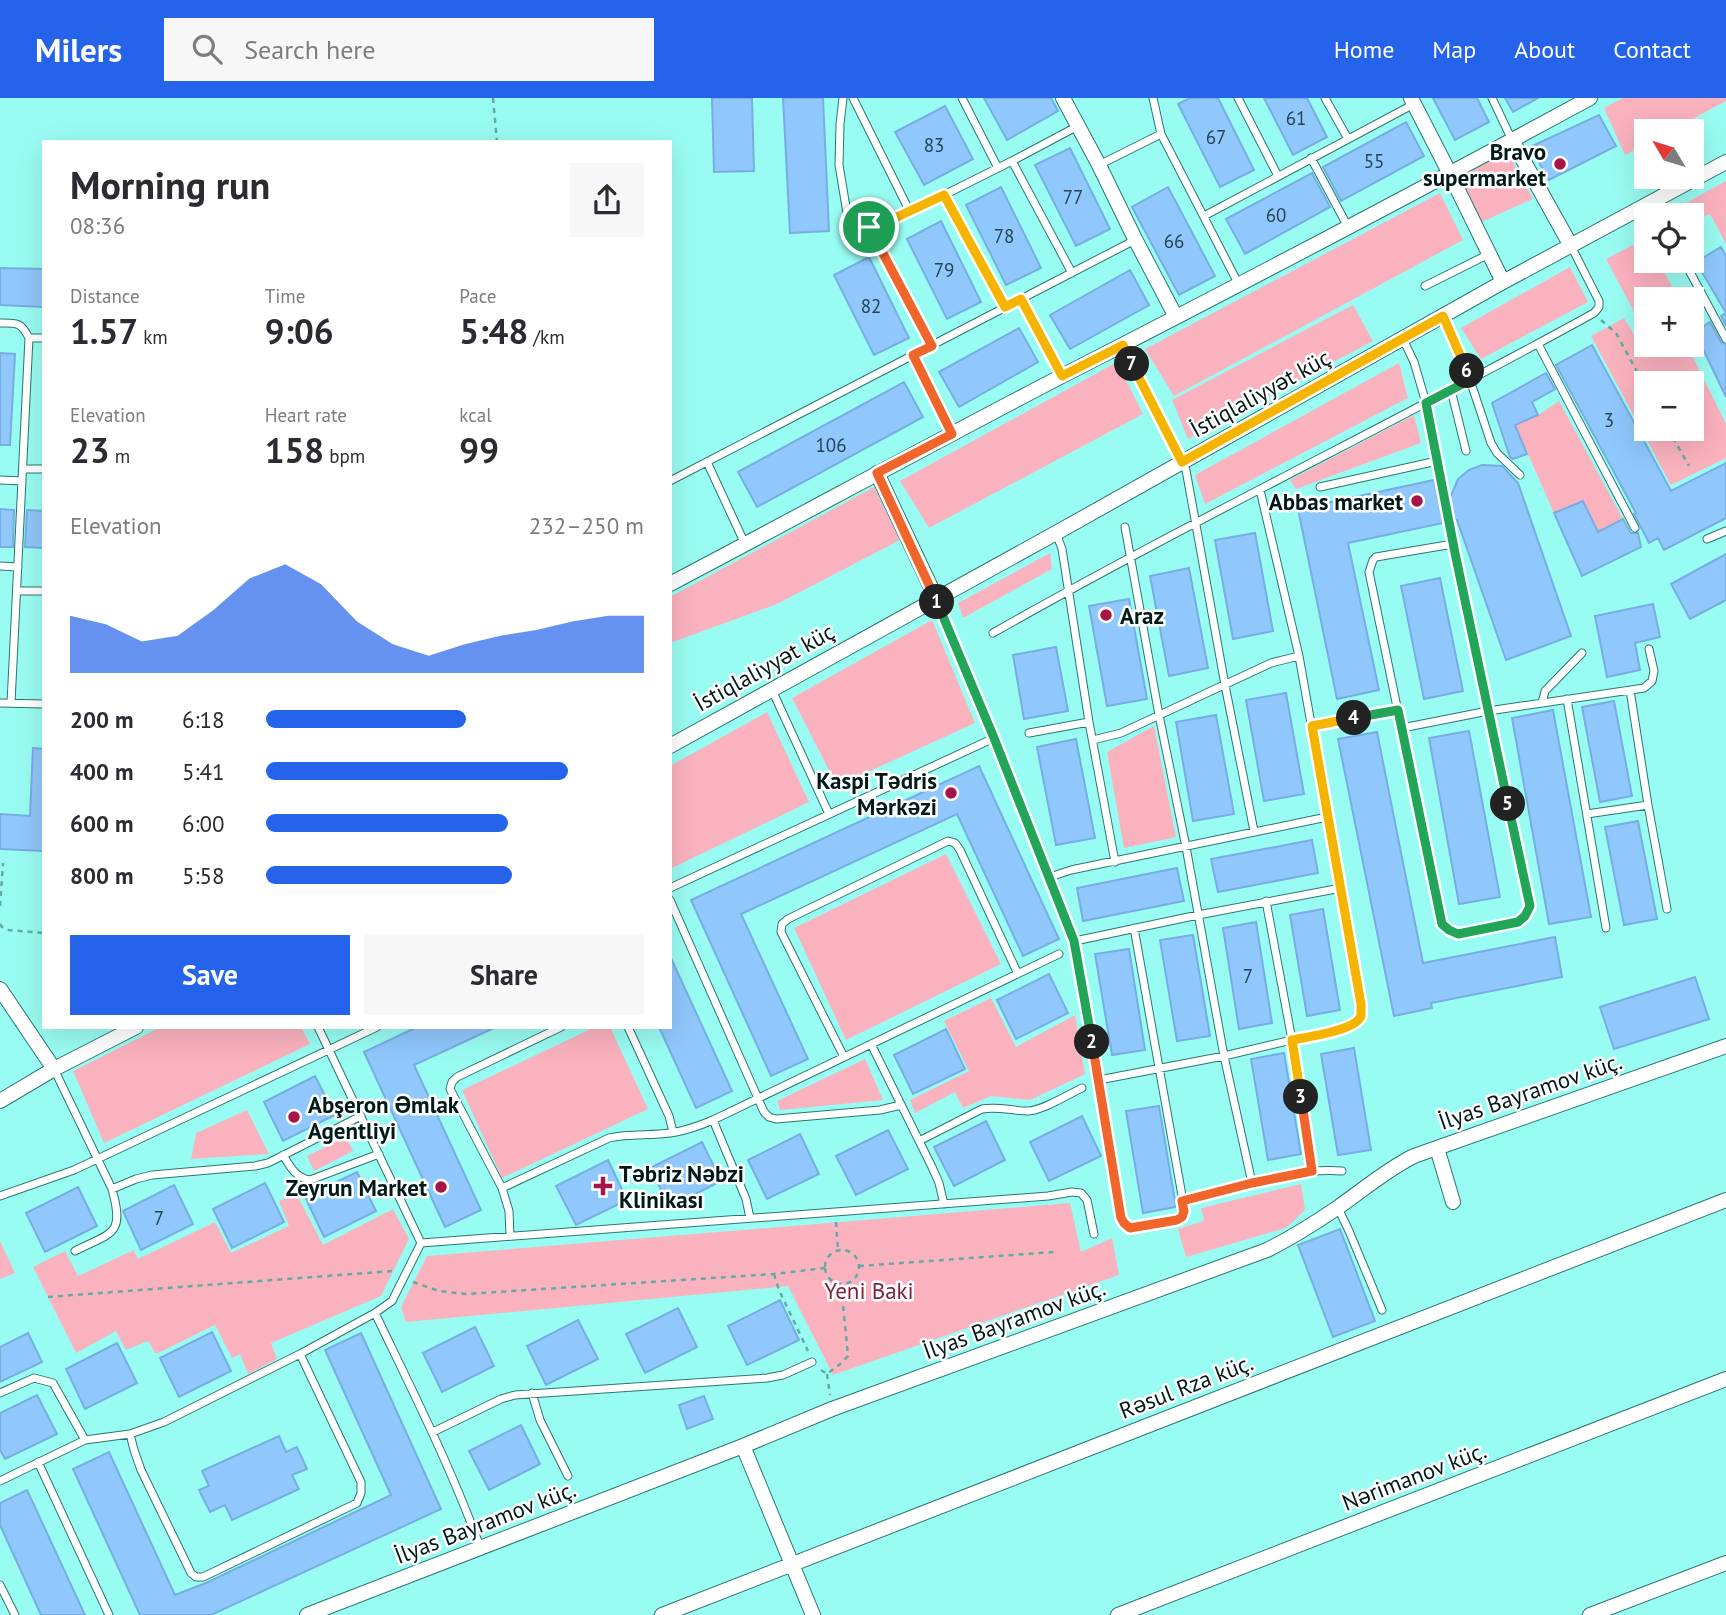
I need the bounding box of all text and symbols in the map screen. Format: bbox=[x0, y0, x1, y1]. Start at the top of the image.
search box bbox=[164, 18, 654, 81]
text: Milers bbox=[35, 28, 122, 71]
icon: search bbox=[188, 30, 226, 68]
text: Search here bbox=[244, 33, 375, 66]
text: Home bbox=[1334, 34, 1394, 65]
text: Map bbox=[1432, 34, 1476, 65]
text: About bbox=[1514, 34, 1575, 65]
text: Contact bbox=[1613, 34, 1691, 65]
house number: 61 bbox=[1286, 106, 1306, 130]
north arrow bbox=[1634, 119, 1704, 189]
map controls bbox=[1634, 119, 1704, 441]
house number: 67 bbox=[1206, 125, 1226, 149]
house number: 83 bbox=[924, 133, 944, 157]
place label: Bravo supermarket bbox=[1423, 137, 1546, 192]
house number: 55 bbox=[1364, 149, 1384, 173]
marker: Bravo supermarket bbox=[1552, 156, 1568, 172]
text: Morning run bbox=[70, 160, 270, 209]
button: share bbox=[570, 163, 644, 237]
house number: 77 bbox=[1063, 185, 1083, 209]
pin bbox=[839, 197, 899, 257]
house number: 60 bbox=[1266, 203, 1286, 227]
button: locate bbox=[1634, 203, 1704, 273]
icon: arrive bbox=[850, 208, 888, 246]
text: 08:36 bbox=[70, 211, 125, 240]
house number: 78 bbox=[994, 224, 1014, 248]
house number: 66 bbox=[1164, 229, 1184, 253]
house number: 79 bbox=[934, 258, 954, 282]
text: Distance bbox=[70, 284, 140, 308]
text: Time bbox=[265, 284, 305, 308]
text: Pace bbox=[459, 284, 497, 308]
button: + bbox=[1634, 287, 1704, 357]
house number: 82 bbox=[861, 294, 881, 318]
text: 1.57 bbox=[70, 308, 138, 354]
text: 9:06 bbox=[265, 308, 334, 354]
text: 5:48 bbox=[459, 308, 528, 354]
text: km bbox=[138, 325, 168, 349]
text: /km bbox=[528, 325, 565, 349]
street label: İstiqlaliyyət küç bbox=[1185, 343, 1335, 443]
pin: 7 bbox=[1114, 346, 1150, 382]
text: 7 bbox=[1126, 351, 1137, 375]
pin: 6 bbox=[1450, 354, 1484, 388]
text: 6 bbox=[1461, 358, 1472, 382]
button: − bbox=[1634, 371, 1704, 441]
text: Elevation bbox=[70, 403, 146, 427]
text: Heart rate bbox=[265, 403, 347, 427]
text: kcal bbox=[459, 403, 492, 427]
house number: 3 bbox=[1604, 408, 1614, 432]
text: 23 bbox=[70, 427, 110, 473]
text: 158 bbox=[265, 427, 324, 473]
text: 99 bbox=[459, 427, 499, 473]
house number: 106 bbox=[815, 433, 847, 457]
text: m bbox=[110, 444, 130, 468]
text: bpm bbox=[324, 444, 365, 468]
place label: Abbas market bbox=[1269, 487, 1403, 516]
marker: Abbas market bbox=[1409, 493, 1425, 509]
text: Elevation bbox=[70, 511, 162, 540]
text: 232–250 m bbox=[529, 511, 644, 540]
pin: 1 bbox=[920, 584, 954, 620]
text: 1 bbox=[931, 589, 942, 613]
place label: Araz bbox=[1120, 601, 1164, 630]
marker: Araz bbox=[1098, 607, 1114, 623]
street label: İstiqlaliyyət küç bbox=[689, 617, 839, 717]
pin: 4 bbox=[1336, 700, 1372, 736]
text: 200 m bbox=[70, 705, 133, 734]
text: 6:18 bbox=[182, 705, 225, 734]
text: 4 bbox=[1348, 705, 1359, 729]
text: 400 m bbox=[70, 757, 133, 786]
text: 5:41 bbox=[182, 757, 225, 786]
place label: Kaspi Tədris Mərkəzi bbox=[816, 766, 937, 821]
marker: Kaspi Tədris Mərkəzi bbox=[943, 785, 959, 801]
pin: 5 bbox=[1490, 786, 1526, 822]
text: 5 bbox=[1502, 791, 1513, 815]
text: 600 m bbox=[70, 809, 133, 838]
text: 6:00 bbox=[182, 809, 225, 838]
text: 800 m bbox=[70, 861, 133, 890]
text: 5:58 bbox=[182, 861, 225, 890]
button: Save bbox=[70, 935, 350, 1015]
button: Share bbox=[364, 935, 644, 1015]
house number: 7 bbox=[1243, 964, 1253, 988]
pin: 2 bbox=[1074, 1024, 1110, 1060]
text: 2 bbox=[1086, 1029, 1097, 1053]
street label: İlyas Bayramov küç. bbox=[1435, 1046, 1625, 1136]
pin: 3 bbox=[1284, 1080, 1318, 1114]
text: 3 bbox=[1295, 1084, 1306, 1108]
place label: Abşeron Əmlak Agentliyi bbox=[308, 1090, 460, 1145]
marker: Abşeron Əmlak Agentliyi bbox=[286, 1109, 302, 1125]
place label: Təbriz Nəbzi Klinikası bbox=[619, 1159, 744, 1214]
place label: Zeyrun Market bbox=[286, 1173, 427, 1202]
marker: Təbriz Nəbzi Klinikası bbox=[593, 1176, 613, 1196]
marker: Zeyrun Market bbox=[433, 1179, 449, 1195]
house number: 7 bbox=[154, 1206, 164, 1230]
street label: İlyas Bayramov küç. bbox=[919, 1273, 1109, 1365]
park label: Yeni Baki bbox=[824, 1276, 914, 1305]
street label: Rəsul Rza küç. bbox=[1115, 1347, 1257, 1425]
street label: Nərimanov küç. bbox=[1338, 1435, 1490, 1517]
street label: İlyas Bayramov küç. bbox=[390, 1474, 580, 1570]

